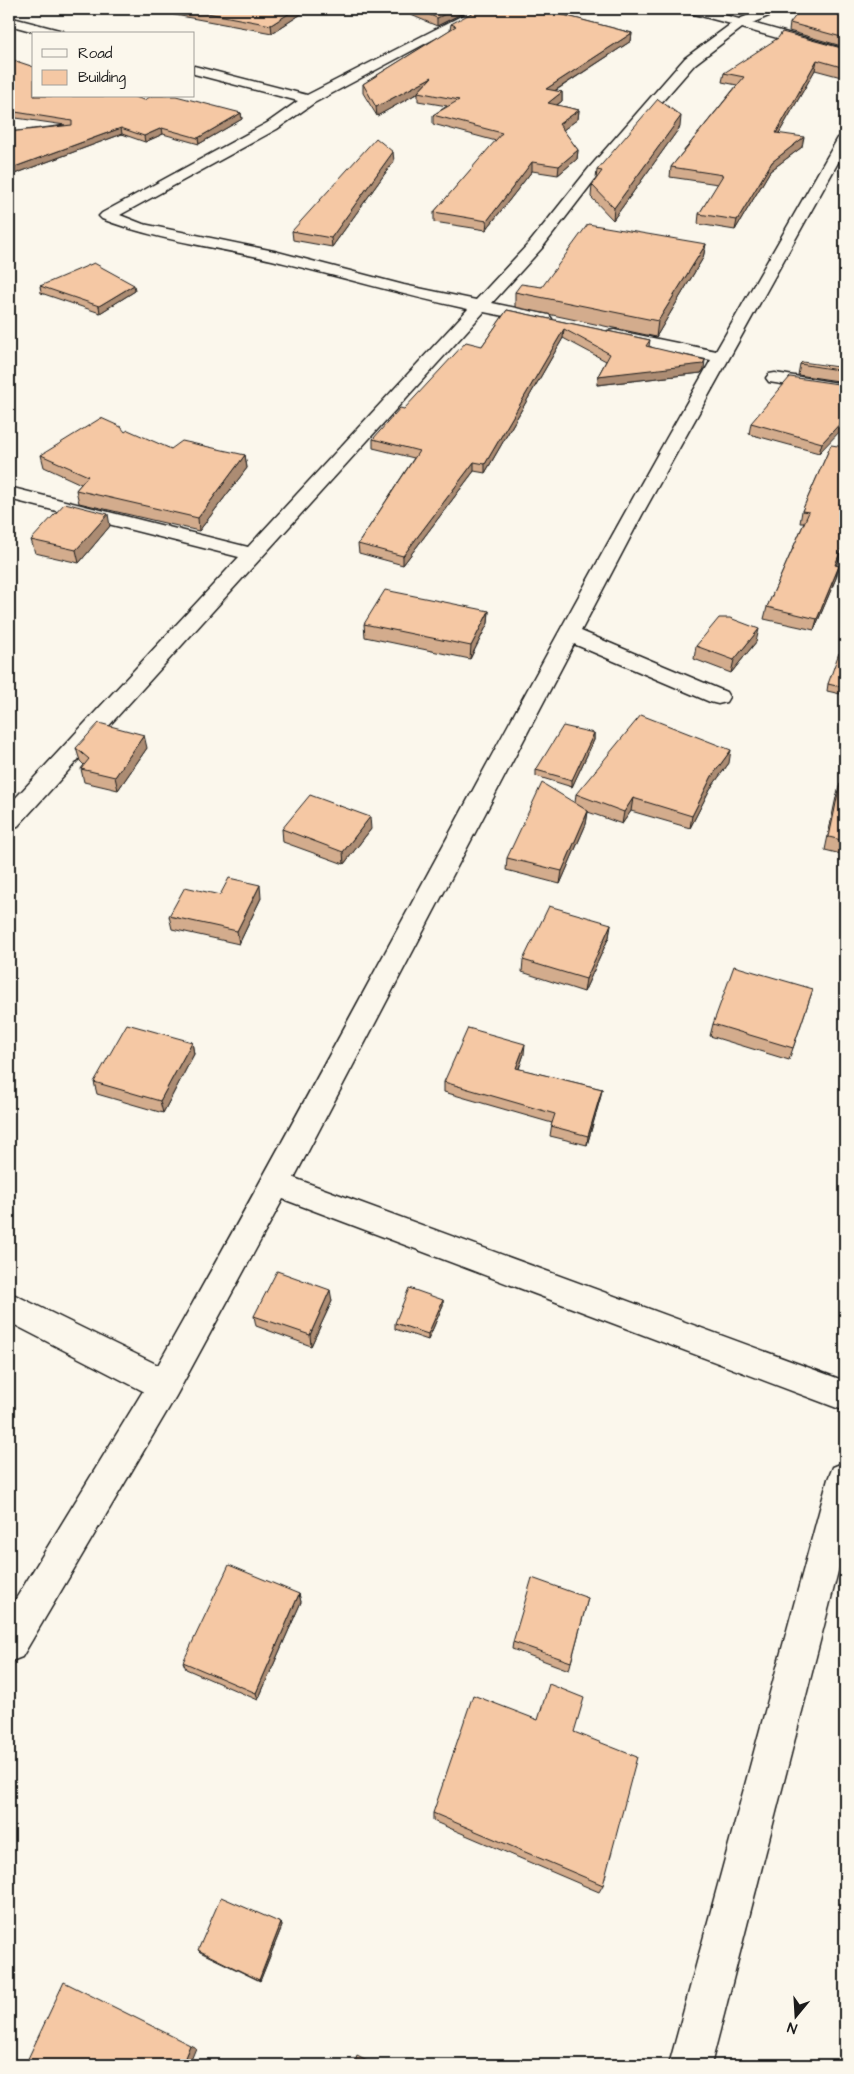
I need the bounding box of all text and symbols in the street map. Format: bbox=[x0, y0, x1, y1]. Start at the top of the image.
legend bbox=[32, 32, 195, 98]
text: Road bbox=[78, 43, 113, 64]
text: Building bbox=[78, 67, 126, 89]
north arrow bbox=[772, 1992, 822, 2042]
text: N bbox=[785, 2016, 800, 2038]

